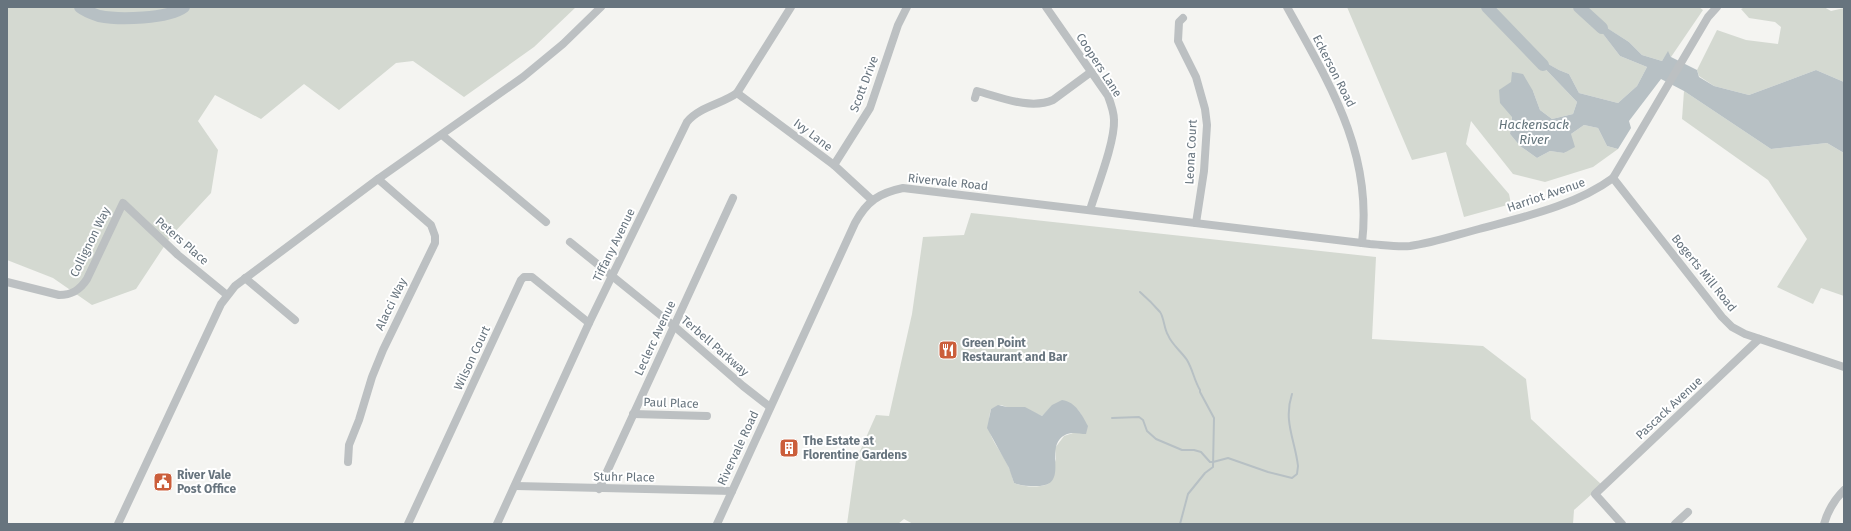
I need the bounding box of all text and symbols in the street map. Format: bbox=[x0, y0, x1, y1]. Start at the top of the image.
street label: Coopers Lane bbox=[1073, 30, 1125, 100]
street label: Eckerson Road bbox=[1310, 32, 1358, 110]
street label: Scott Drive bbox=[847, 54, 881, 114]
street label: Ivy Lane bbox=[791, 116, 835, 154]
water label: Hackensack River bbox=[1499, 117, 1569, 147]
street label: Leona Court bbox=[1182, 118, 1200, 185]
street label: Rivervale Road bbox=[907, 171, 989, 193]
street label: Harriot Avenue bbox=[1505, 175, 1587, 215]
street label: Collignon Way bbox=[67, 205, 113, 279]
street label: Tiffany Avenue bbox=[590, 206, 638, 284]
street label: Peters Place bbox=[153, 214, 211, 268]
street label: Bogerts Mill Road bbox=[1669, 232, 1739, 314]
street label: Alacci Way bbox=[372, 275, 410, 332]
street label: Leclerc Avenue bbox=[632, 298, 678, 378]
street label: Terbell Parkway bbox=[678, 313, 752, 379]
street label: Wilson Court bbox=[451, 323, 493, 392]
place label: Green Point Restaurant and Bar bbox=[962, 336, 1067, 364]
restaurant icon: Green Point Restaurant and Bar bbox=[937, 339, 959, 361]
street label: Pascack Avenue bbox=[1633, 374, 1705, 442]
street label: Paul Place bbox=[643, 395, 699, 411]
street label: Rivervale Road bbox=[715, 408, 761, 488]
place label: The Estate at Florentine Gardens bbox=[803, 434, 907, 462]
building icon: The Estate at Florentine Gardens bbox=[778, 437, 800, 459]
place label: River Vale Post Office bbox=[177, 468, 236, 496]
street label: Stuhr Place bbox=[593, 469, 655, 485]
public building icon: River Vale Post Office bbox=[152, 471, 174, 493]

